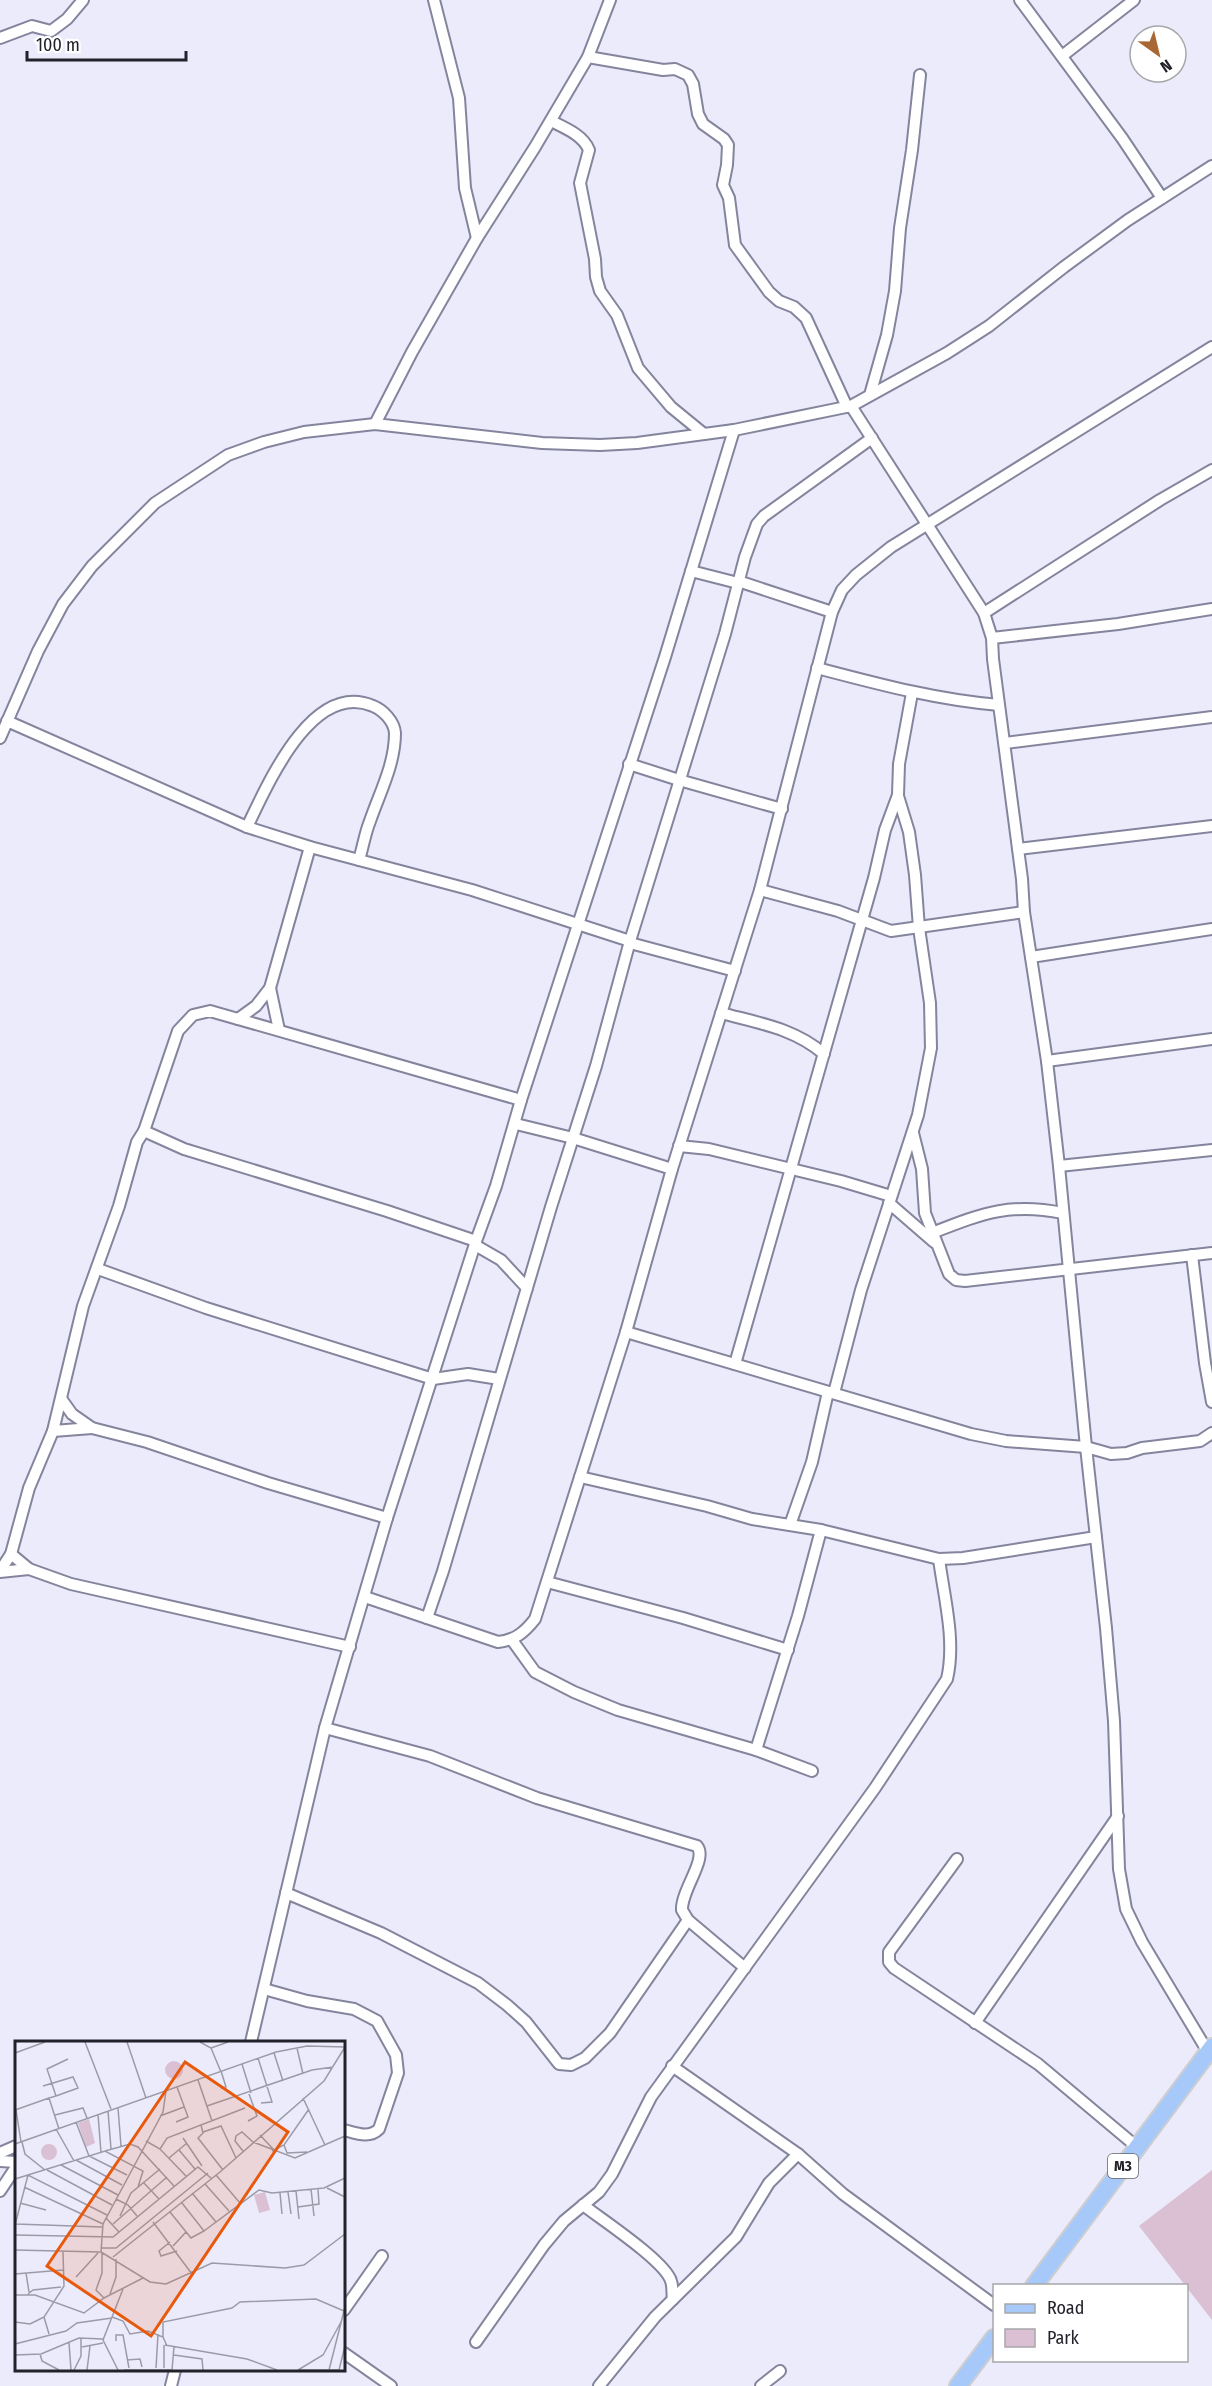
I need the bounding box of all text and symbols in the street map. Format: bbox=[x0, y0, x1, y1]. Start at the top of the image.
scale bar bbox=[27, 24, 186, 62]
north arrow bbox=[1128, 24, 1188, 84]
text: 100 m bbox=[36, 34, 80, 56]
text: N bbox=[1157, 55, 1175, 77]
inset map bbox=[15, 2041, 345, 2371]
road number: M3 bbox=[1108, 2154, 1138, 2178]
legend bbox=[993, 2284, 1188, 2362]
text: Road bbox=[1047, 2297, 1084, 2319]
text: Park bbox=[1047, 2327, 1080, 2349]

